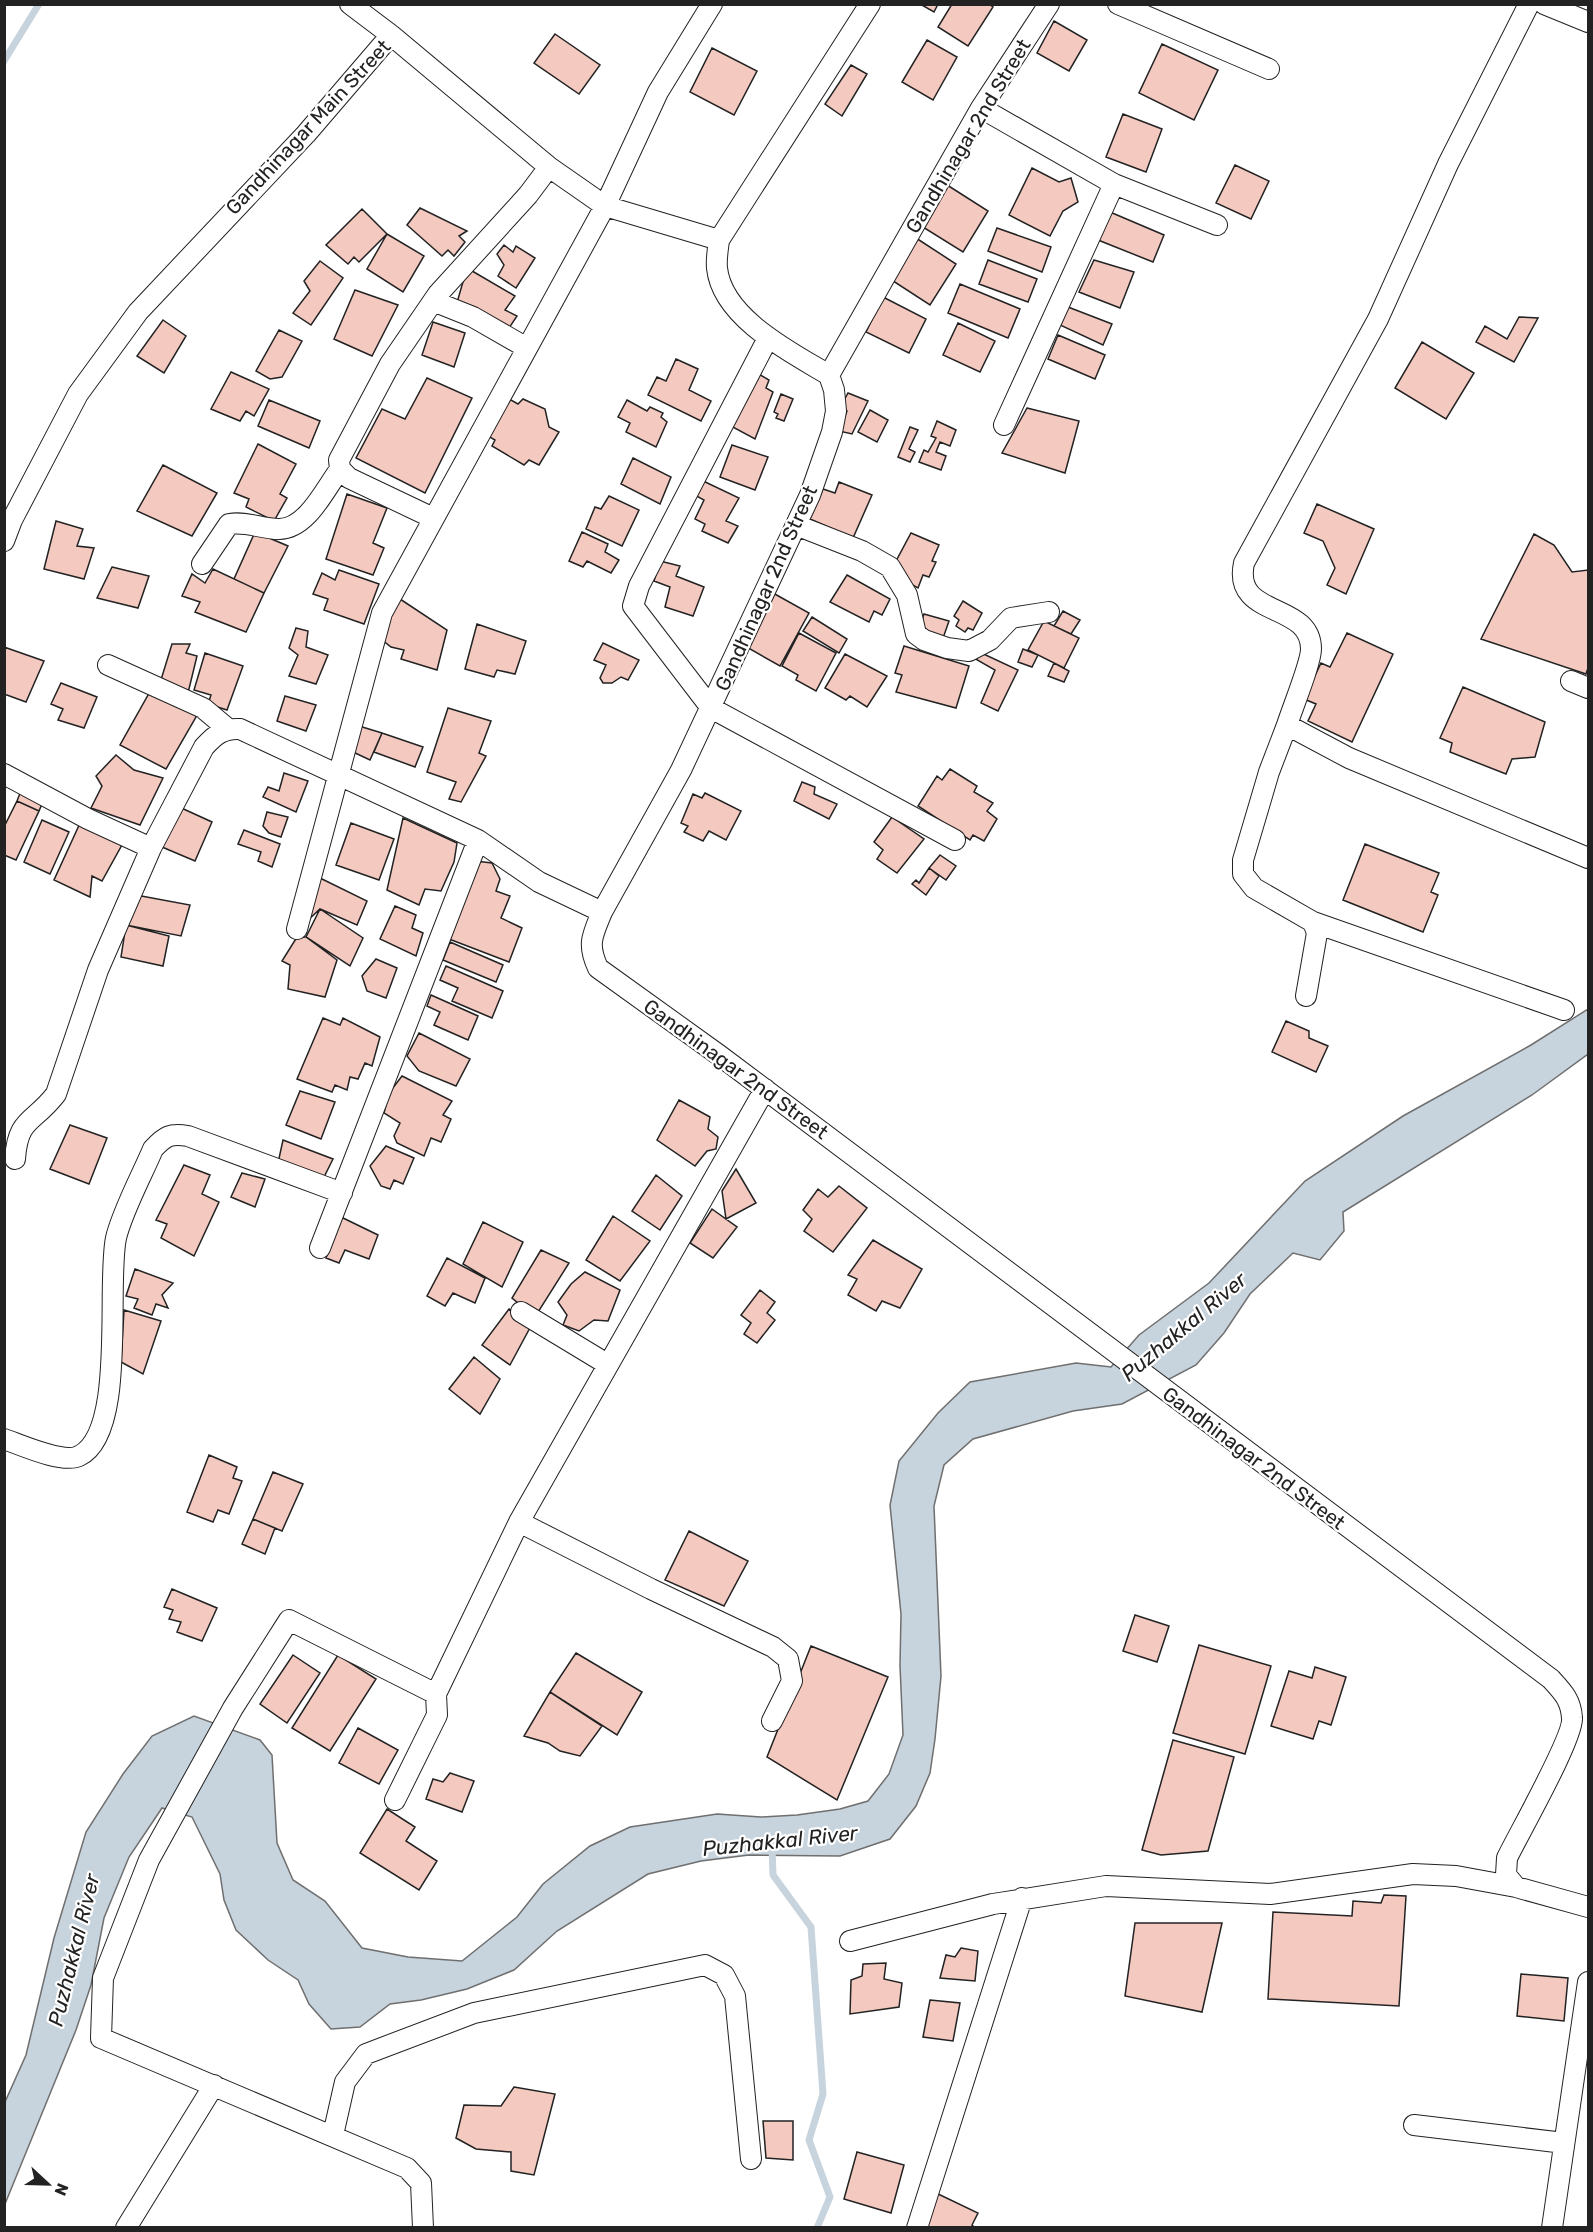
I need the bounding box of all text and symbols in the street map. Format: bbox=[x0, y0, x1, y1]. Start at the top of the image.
street label: Gandhinagar Main Street bbox=[221, 34, 395, 219]
street label: Gandhinagar 2nd Street bbox=[900, 34, 1036, 237]
street label: Gandhinagar 2nd Street bbox=[710, 481, 822, 694]
street label: Gandhinagar 2nd Street bbox=[639, 994, 833, 1144]
water label: Puzhakkal River bbox=[1116, 1266, 1252, 1386]
street label: Gandhinagar 2nd Street bbox=[1158, 1382, 1350, 1535]
water label: Puzhakkal River bbox=[701, 1820, 860, 1861]
water label: Puzhakkal River bbox=[43, 1870, 105, 2029]
north arrow bbox=[18, 2154, 78, 2214]
text: N bbox=[50, 2181, 72, 2198]

